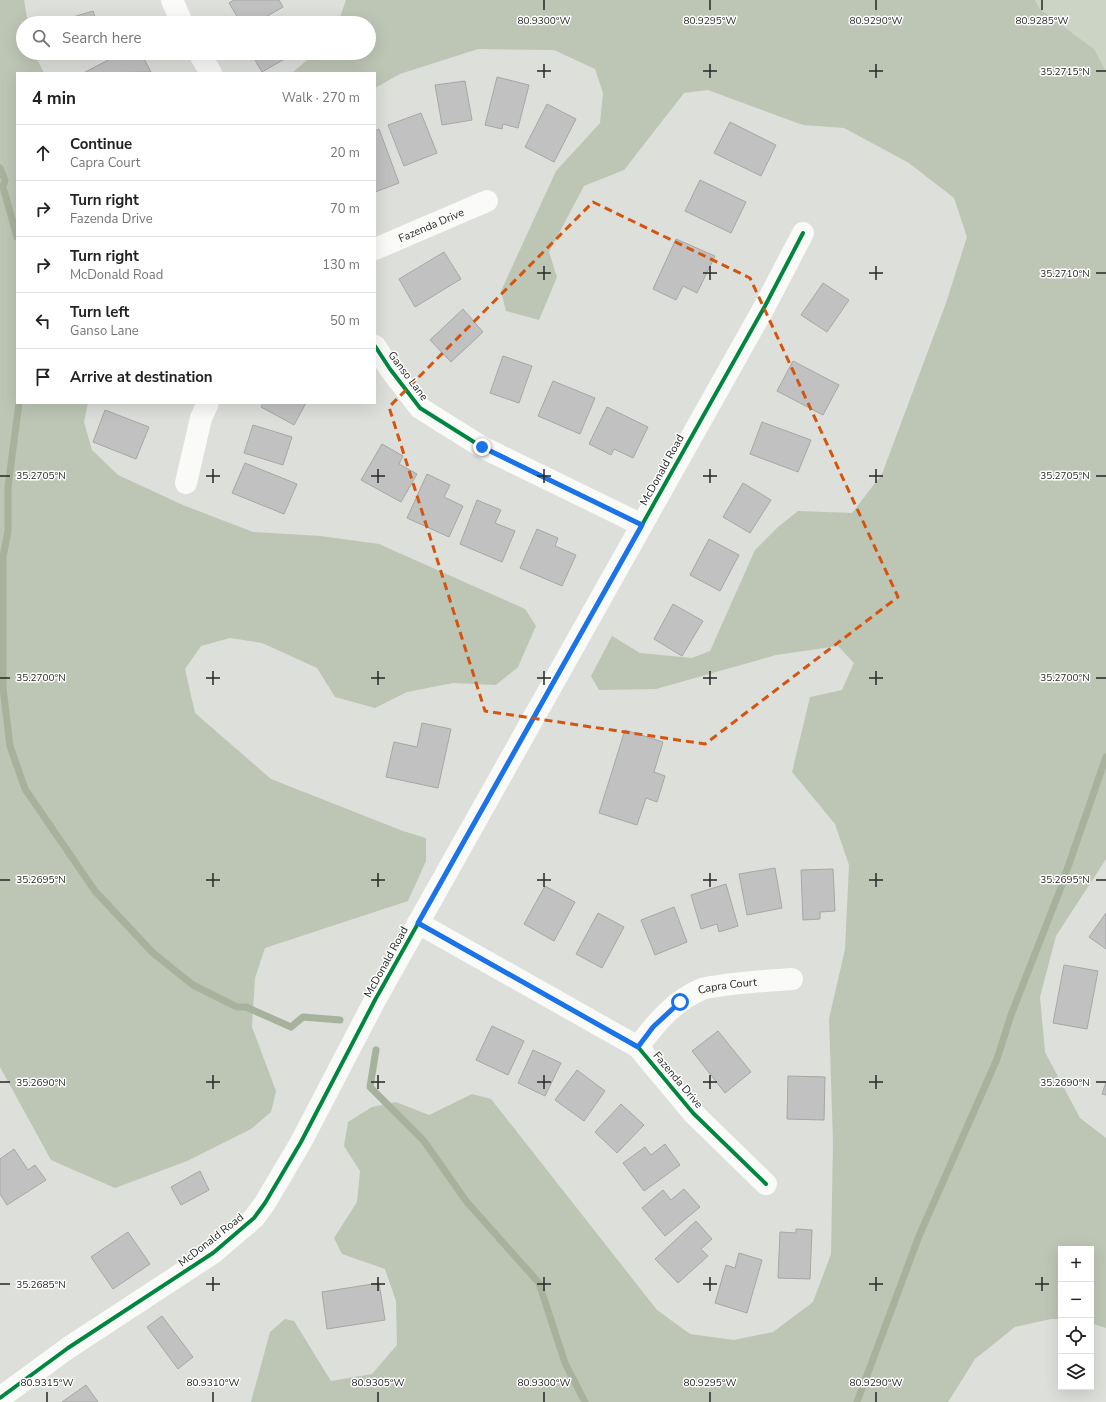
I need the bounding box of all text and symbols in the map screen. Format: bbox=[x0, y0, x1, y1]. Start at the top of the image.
text: 80.9300°W bbox=[517, 14, 571, 28]
text: 80.9295°W bbox=[683, 14, 737, 28]
text: 80.9290°W bbox=[849, 14, 903, 28]
text: 80.9285°W bbox=[1015, 14, 1069, 28]
search box bbox=[16, 16, 376, 60]
icon: search bbox=[30, 27, 52, 49]
text: Search here bbox=[62, 28, 142, 48]
text: 35.2715°N bbox=[1040, 65, 1090, 79]
text: 4 min bbox=[32, 87, 76, 110]
text: Walk · 270 m bbox=[282, 89, 360, 107]
text: Continue bbox=[70, 134, 132, 154]
icon: ahead bbox=[32, 142, 54, 164]
text: 20 m bbox=[330, 144, 360, 162]
text: Capra Court bbox=[70, 154, 140, 172]
text: Turn right bbox=[70, 190, 139, 210]
icon: right bbox=[32, 198, 54, 220]
text: 70 m bbox=[330, 200, 360, 218]
street label: Fazenda Drive bbox=[396, 204, 466, 246]
text: Fazenda Drive bbox=[70, 210, 153, 228]
text: Turn right bbox=[70, 246, 139, 266]
icon: right bbox=[32, 254, 54, 276]
text: 130 m bbox=[322, 256, 360, 274]
text: McDonald Road bbox=[70, 266, 163, 284]
text: 35.2710°N bbox=[1040, 267, 1090, 281]
text: Turn left bbox=[70, 302, 129, 322]
icon: left bbox=[32, 310, 54, 332]
text: 50 m bbox=[330, 312, 360, 330]
text: Ganso Lane bbox=[70, 322, 139, 340]
street label: Ganso Lane bbox=[384, 348, 432, 404]
icon: arrive bbox=[32, 366, 54, 388]
text: Arrive at destination bbox=[70, 367, 213, 387]
street label: McDonald Road bbox=[636, 432, 688, 508]
route end bbox=[473, 438, 491, 456]
text: 35.2705°N bbox=[16, 469, 66, 483]
text: 35.2705°N bbox=[1040, 469, 1090, 483]
text: 35.2700°N bbox=[16, 671, 66, 685]
text: 35.2700°N bbox=[1040, 671, 1090, 685]
text: 35.2695°N bbox=[16, 873, 66, 887]
text: 35.2695°N bbox=[1040, 873, 1090, 887]
street label: McDonald Road bbox=[360, 924, 412, 1000]
street label: Capra Court bbox=[695, 974, 758, 998]
route start bbox=[671, 993, 689, 1011]
street label: Fazenda Drive bbox=[650, 1048, 706, 1112]
text: 35.2690°N bbox=[16, 1076, 66, 1090]
text: 35.2690°N bbox=[1040, 1076, 1090, 1090]
street label: McDonald Road bbox=[175, 1210, 247, 1270]
map controls bbox=[1058, 1246, 1094, 1390]
button: + bbox=[1058, 1246, 1094, 1282]
text: 35.2685°N bbox=[16, 1278, 66, 1292]
button: − bbox=[1058, 1282, 1094, 1318]
button: locate bbox=[1058, 1318, 1094, 1354]
button: layers bbox=[1058, 1354, 1094, 1390]
text: 80.9315°W bbox=[20, 1376, 74, 1390]
text: 80.9310°W bbox=[186, 1376, 240, 1390]
text: 80.9305°W bbox=[351, 1376, 405, 1390]
text: 80.9300°W bbox=[517, 1376, 571, 1390]
text: 80.9295°W bbox=[683, 1376, 737, 1390]
text: 80.9290°W bbox=[849, 1376, 903, 1390]

